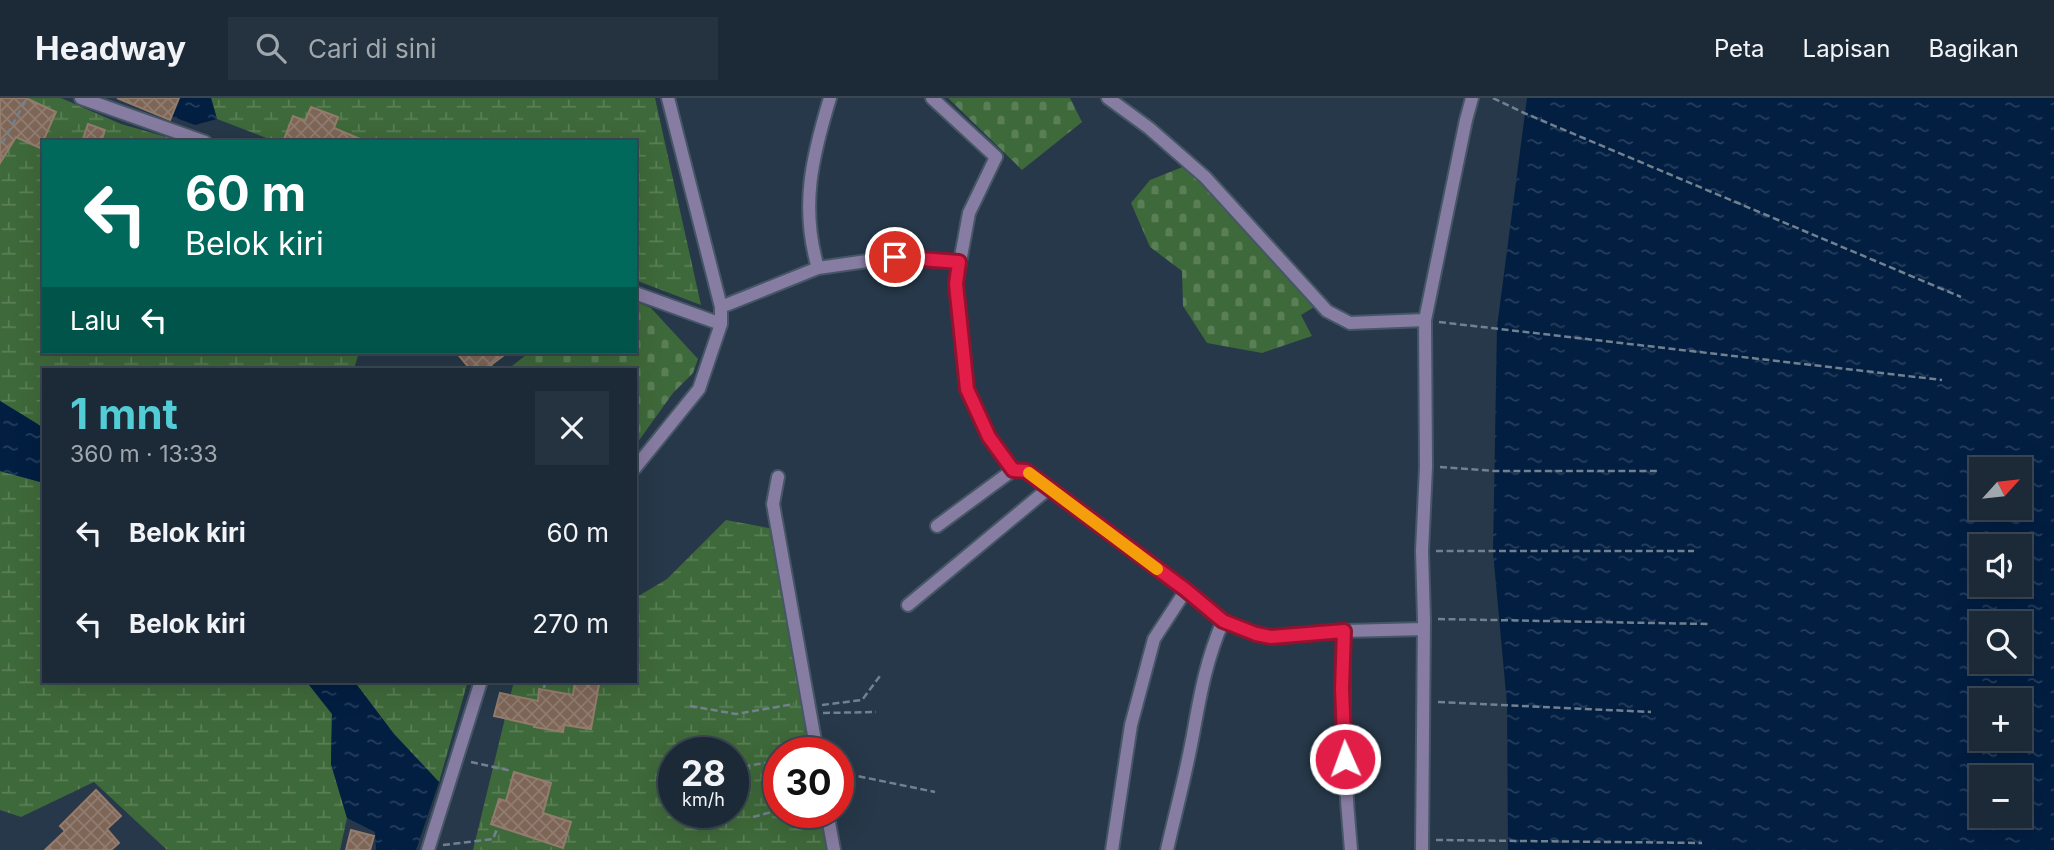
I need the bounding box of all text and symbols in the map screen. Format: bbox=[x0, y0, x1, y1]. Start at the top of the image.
search box bbox=[228, 17, 718, 80]
text: Headway bbox=[35, 28, 186, 68]
icon: search bbox=[252, 29, 290, 67]
text: Cari di sini bbox=[308, 33, 437, 64]
text: Peta bbox=[1714, 34, 1765, 63]
text: Lapisan bbox=[1803, 34, 1890, 63]
text: Bagikan bbox=[1928, 34, 2019, 63]
text: 60 m bbox=[185, 164, 306, 223]
icon: left bbox=[70, 168, 161, 259]
text: Belok kiri bbox=[185, 224, 324, 263]
pin bbox=[865, 227, 925, 287]
icon: arrive bbox=[876, 238, 914, 276]
icon: left bbox=[135, 301, 173, 339]
text: Lalu bbox=[70, 305, 121, 336]
text: 1 mnt bbox=[70, 388, 178, 439]
button: close bbox=[535, 391, 609, 465]
text: 360 m · 13:33 bbox=[70, 440, 218, 468]
north arrow bbox=[1969, 457, 2032, 520]
map controls bbox=[1969, 457, 2032, 828]
icon: left bbox=[70, 514, 108, 552]
text: Belok kiri bbox=[129, 517, 246, 548]
text: 60 m bbox=[546, 517, 609, 548]
button: sound bbox=[1969, 534, 2032, 597]
icon: left bbox=[70, 605, 108, 643]
text: Belok kiri bbox=[129, 608, 246, 639]
text: 270 m bbox=[532, 608, 609, 639]
button: search bbox=[1969, 611, 2032, 674]
button: + bbox=[1969, 688, 2032, 751]
position arrow bbox=[1308, 722, 1382, 796]
speed limit sign: 30 bbox=[763, 737, 854, 828]
text: 28 bbox=[681, 752, 726, 794]
button: − bbox=[1969, 765, 2032, 828]
text: km/h bbox=[682, 789, 725, 810]

